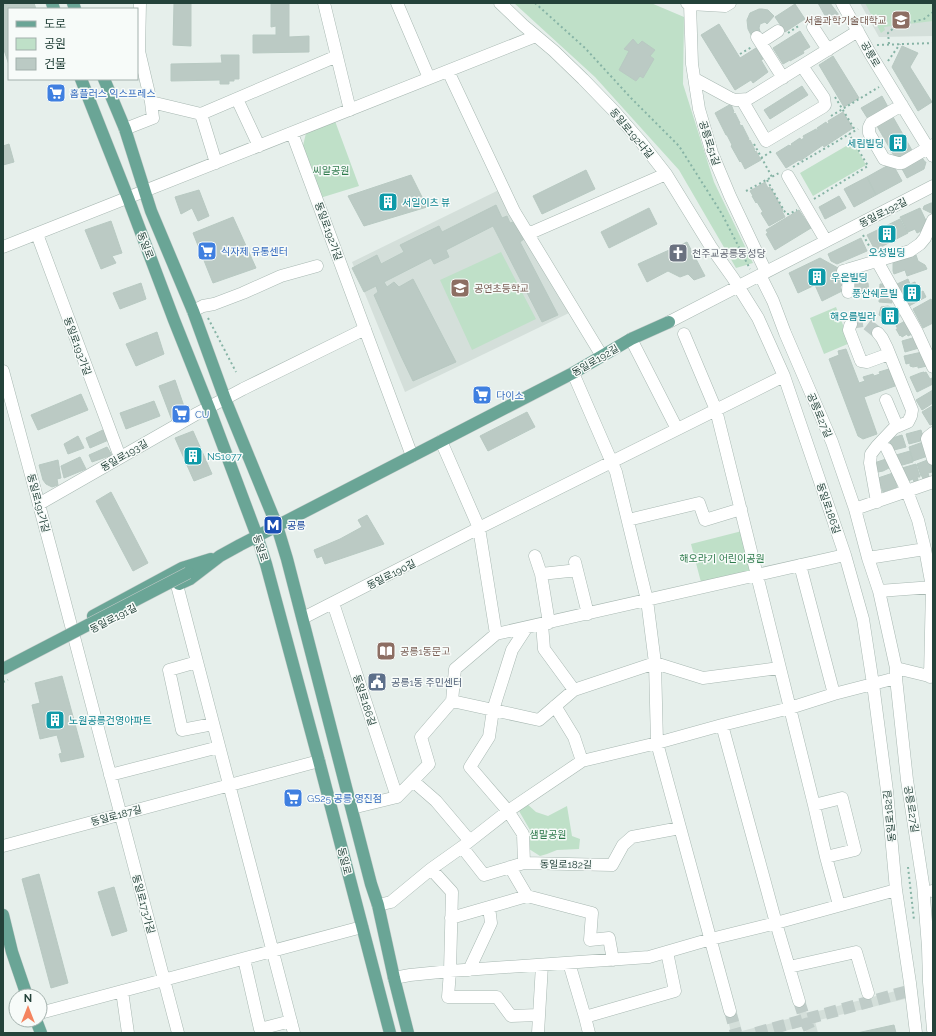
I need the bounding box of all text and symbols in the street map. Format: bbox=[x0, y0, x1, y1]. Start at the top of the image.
legend bbox=[8, 8, 138, 80]
school or university icon: 서울과학기술대학교 bbox=[890, 9, 912, 31]
place label: 서울과학기술대학교 bbox=[804, 15, 887, 26]
text: 도로 bbox=[44, 17, 66, 31]
text: 공원 bbox=[44, 37, 66, 51]
street label: 공릉로 bbox=[859, 40, 882, 69]
text: 건물 bbox=[44, 57, 66, 71]
supermarket icon: 홈플러스 익스프레스 bbox=[45, 82, 67, 104]
place label: 홈플러스 익스프레스 bbox=[70, 88, 155, 99]
street label: 동일로192다길 bbox=[608, 106, 656, 160]
street label: 공릉로51길 bbox=[697, 119, 722, 167]
building icon: 세림빌딩 bbox=[887, 132, 909, 154]
place label: 세림빌딩 bbox=[847, 138, 884, 149]
park label: 씨알공원 bbox=[313, 165, 349, 176]
building icon: 서일이츠 뷰 bbox=[377, 191, 399, 213]
street label: 동일로192길 bbox=[857, 196, 909, 229]
place label: 서일이츠 뷰 bbox=[402, 197, 451, 208]
street label: 동일로192가길 bbox=[313, 200, 344, 262]
building icon: 오성빌딩 bbox=[876, 223, 898, 245]
street label: 동일로 bbox=[135, 230, 156, 260]
supermarket icon: 식자제 유통센터 bbox=[196, 240, 218, 262]
church icon: 천주교공릉동성당 bbox=[667, 242, 689, 264]
place label: 식자제 유통센터 bbox=[221, 246, 288, 257]
place label: 오성빌딩 bbox=[869, 247, 905, 258]
place label: 천주교공릉동성당 bbox=[692, 248, 766, 259]
building icon: 우은빌딩 bbox=[806, 266, 828, 288]
place label: 우은빌딩 bbox=[831, 272, 868, 283]
school or university icon: 공연초등학교 bbox=[449, 277, 471, 299]
building icon: 풍산쉐르빌 bbox=[901, 282, 923, 304]
place label: 공연초등학교 bbox=[474, 283, 529, 294]
place label: 풍산쉐르빌 bbox=[852, 288, 898, 299]
building icon: 해오름빌라 bbox=[879, 305, 901, 327]
place label: 해오름빌라 bbox=[830, 311, 877, 322]
street label: 동일로193가길 bbox=[62, 315, 93, 377]
street label: 동일로192길 bbox=[570, 343, 621, 378]
supermarket icon: 다이소 bbox=[471, 384, 493, 406]
place label: 다이소 bbox=[496, 390, 524, 401]
street label: 공릉로27길 bbox=[805, 391, 834, 439]
supermarket icon: CU bbox=[170, 403, 192, 425]
place label: CU bbox=[195, 409, 209, 420]
street label: 동일로193길 bbox=[99, 438, 150, 473]
building icon: NS1077 bbox=[182, 445, 204, 467]
place label: NS1077 bbox=[207, 451, 242, 462]
street label: 동일로191가길 bbox=[25, 473, 52, 534]
street label: 동일로186길 bbox=[815, 481, 842, 535]
metro station icon: 공릉 bbox=[262, 514, 284, 536]
place label: 공릉 bbox=[287, 520, 305, 531]
street label: 동일로 bbox=[251, 533, 270, 563]
park label: 해오라기 어린이공원 bbox=[679, 553, 765, 564]
street label: 동일로190길 bbox=[365, 558, 417, 591]
street label: 동일로191길 bbox=[88, 602, 139, 635]
library icon: 공릉1동문고 bbox=[375, 640, 397, 662]
place label: 공릉1동문고 bbox=[400, 646, 450, 657]
public building icon: 공릉1동 주민센터 bbox=[366, 671, 388, 693]
street label: 동일로186길 bbox=[351, 673, 378, 727]
place label: 공릉1동 주민센터 bbox=[391, 677, 462, 688]
building icon: 노원공릉건영아파트 bbox=[44, 709, 66, 731]
place label: 노원공릉건영아파트 bbox=[69, 715, 152, 726]
street label: 공릉로27길 bbox=[902, 785, 921, 833]
supermarket icon: GS25 공릉 영진점 bbox=[282, 787, 304, 809]
street label: 동일로182길 bbox=[881, 789, 898, 842]
place label: GS25 공릉 영진점 bbox=[307, 793, 382, 804]
street label: 동일로187길 bbox=[89, 803, 143, 828]
park label: 샘말공원 bbox=[530, 829, 566, 840]
street label: 동일로 bbox=[336, 846, 353, 876]
street label: 동일로182길 bbox=[540, 859, 592, 870]
street label: 동일로173가길 bbox=[130, 873, 157, 935]
north arrow bbox=[8, 988, 48, 1028]
text: N bbox=[24, 992, 32, 1005]

